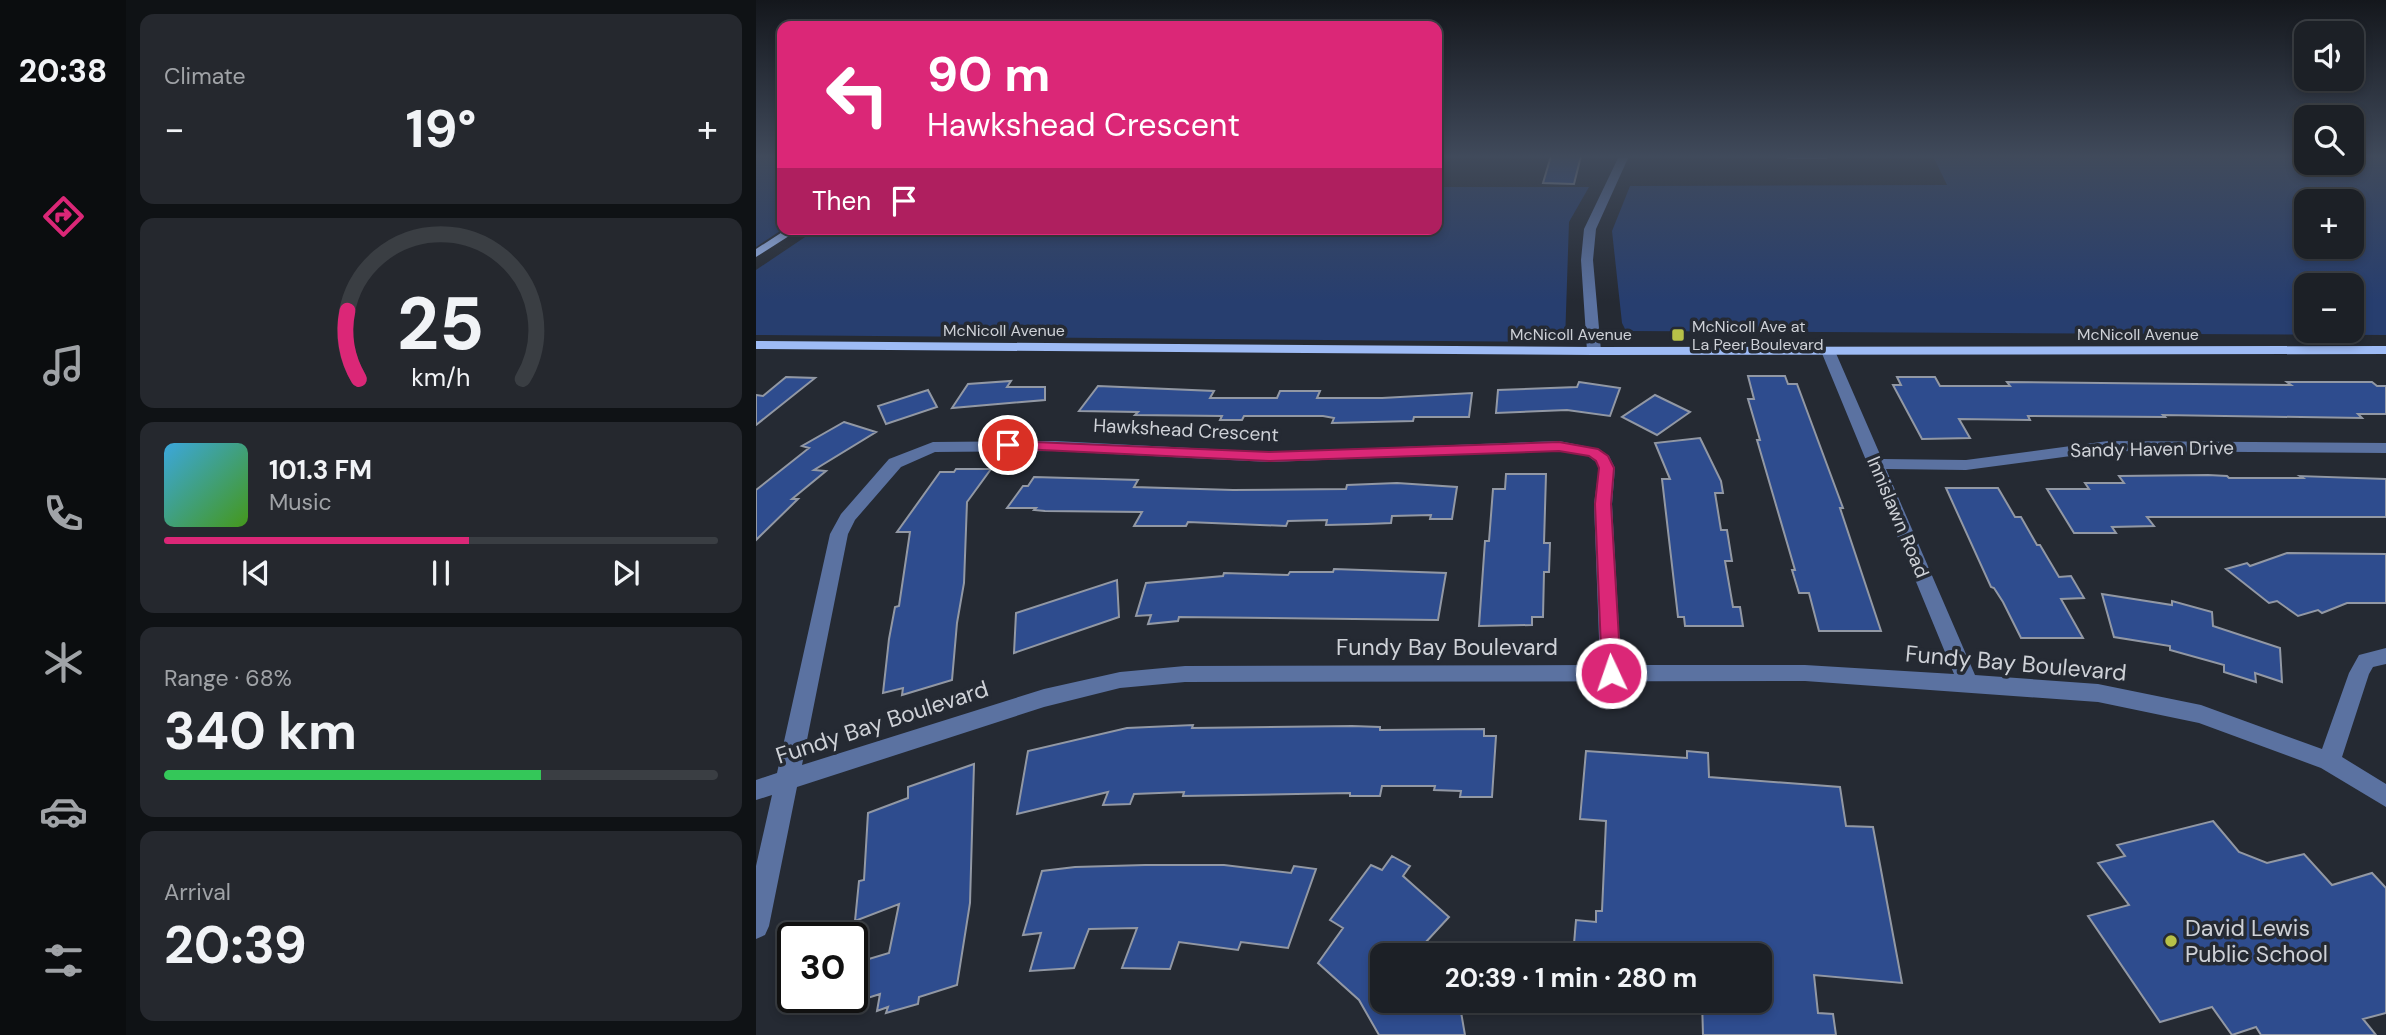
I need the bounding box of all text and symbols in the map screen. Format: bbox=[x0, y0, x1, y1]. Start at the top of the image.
map controls bbox=[2294, 21, 2364, 343]
button: sound bbox=[2294, 21, 2364, 91]
text: 90 m bbox=[927, 42, 1050, 106]
icon: left bbox=[812, 49, 903, 140]
text: 20:38 bbox=[19, 50, 107, 92]
text: Climate bbox=[164, 61, 246, 91]
text: 19° bbox=[406, 95, 476, 163]
text: − bbox=[164, 104, 185, 154]
text: + bbox=[697, 104, 718, 154]
text: Hawkshead Crescent bbox=[927, 104, 1240, 146]
button: search bbox=[2294, 105, 2364, 175]
icon: arrive bbox=[885, 182, 923, 220]
text: Then bbox=[812, 184, 871, 218]
button: + bbox=[2294, 189, 2364, 259]
icon: directions bbox=[39, 192, 88, 241]
button: − bbox=[2294, 273, 2364, 343]
text: 25 bbox=[397, 278, 485, 373]
place label: McNicoll Ave at La Peer Boulevard bbox=[1692, 316, 1824, 355]
street label: McNicoll Avenue bbox=[943, 320, 1065, 341]
street label: McNicoll Avenue bbox=[1510, 324, 1632, 345]
street label: McNicoll Avenue bbox=[2077, 324, 2199, 345]
marker: McNicoll Ave at La Peer Boulevard bbox=[1670, 327, 1686, 343]
icon: music bbox=[39, 341, 88, 390]
text: km/h bbox=[411, 361, 471, 394]
street label: Hawkshead Crescent bbox=[1093, 413, 1279, 447]
pin bbox=[978, 415, 1038, 475]
icon: arrive bbox=[989, 426, 1027, 464]
street label: Sandy Haven Drive bbox=[2070, 435, 2234, 463]
text: 101.3 FM bbox=[269, 453, 372, 487]
street label: Innislawn Road bbox=[1861, 453, 1935, 581]
text: Music bbox=[269, 487, 332, 517]
icon: phone bbox=[39, 489, 88, 538]
icon: previous bbox=[237, 554, 275, 592]
icon: pause bbox=[422, 554, 460, 592]
icon: next bbox=[607, 554, 645, 592]
street label: Fundy Bay Boulevard bbox=[1336, 632, 1558, 662]
position arrow bbox=[1574, 636, 1648, 710]
icon: climate bbox=[39, 638, 88, 687]
street label: Fundy Bay Boulevard bbox=[1904, 638, 2128, 688]
text: Range · 68% bbox=[164, 663, 292, 693]
street label: Fundy Bay Boulevard bbox=[772, 673, 992, 771]
text: 340 km bbox=[164, 697, 357, 765]
icon: car bbox=[39, 787, 88, 836]
text: Arrival bbox=[164, 877, 231, 907]
text: 20:39 bbox=[164, 911, 307, 979]
place label: David Lewis Public School bbox=[2185, 913, 2328, 969]
speed limit sign: 30 bbox=[777, 922, 868, 1013]
marker: David Lewis Public School bbox=[2163, 933, 2179, 949]
icon: filters bbox=[39, 936, 88, 985]
text: 20:39 · 1 min · 280 m bbox=[1445, 961, 1697, 995]

